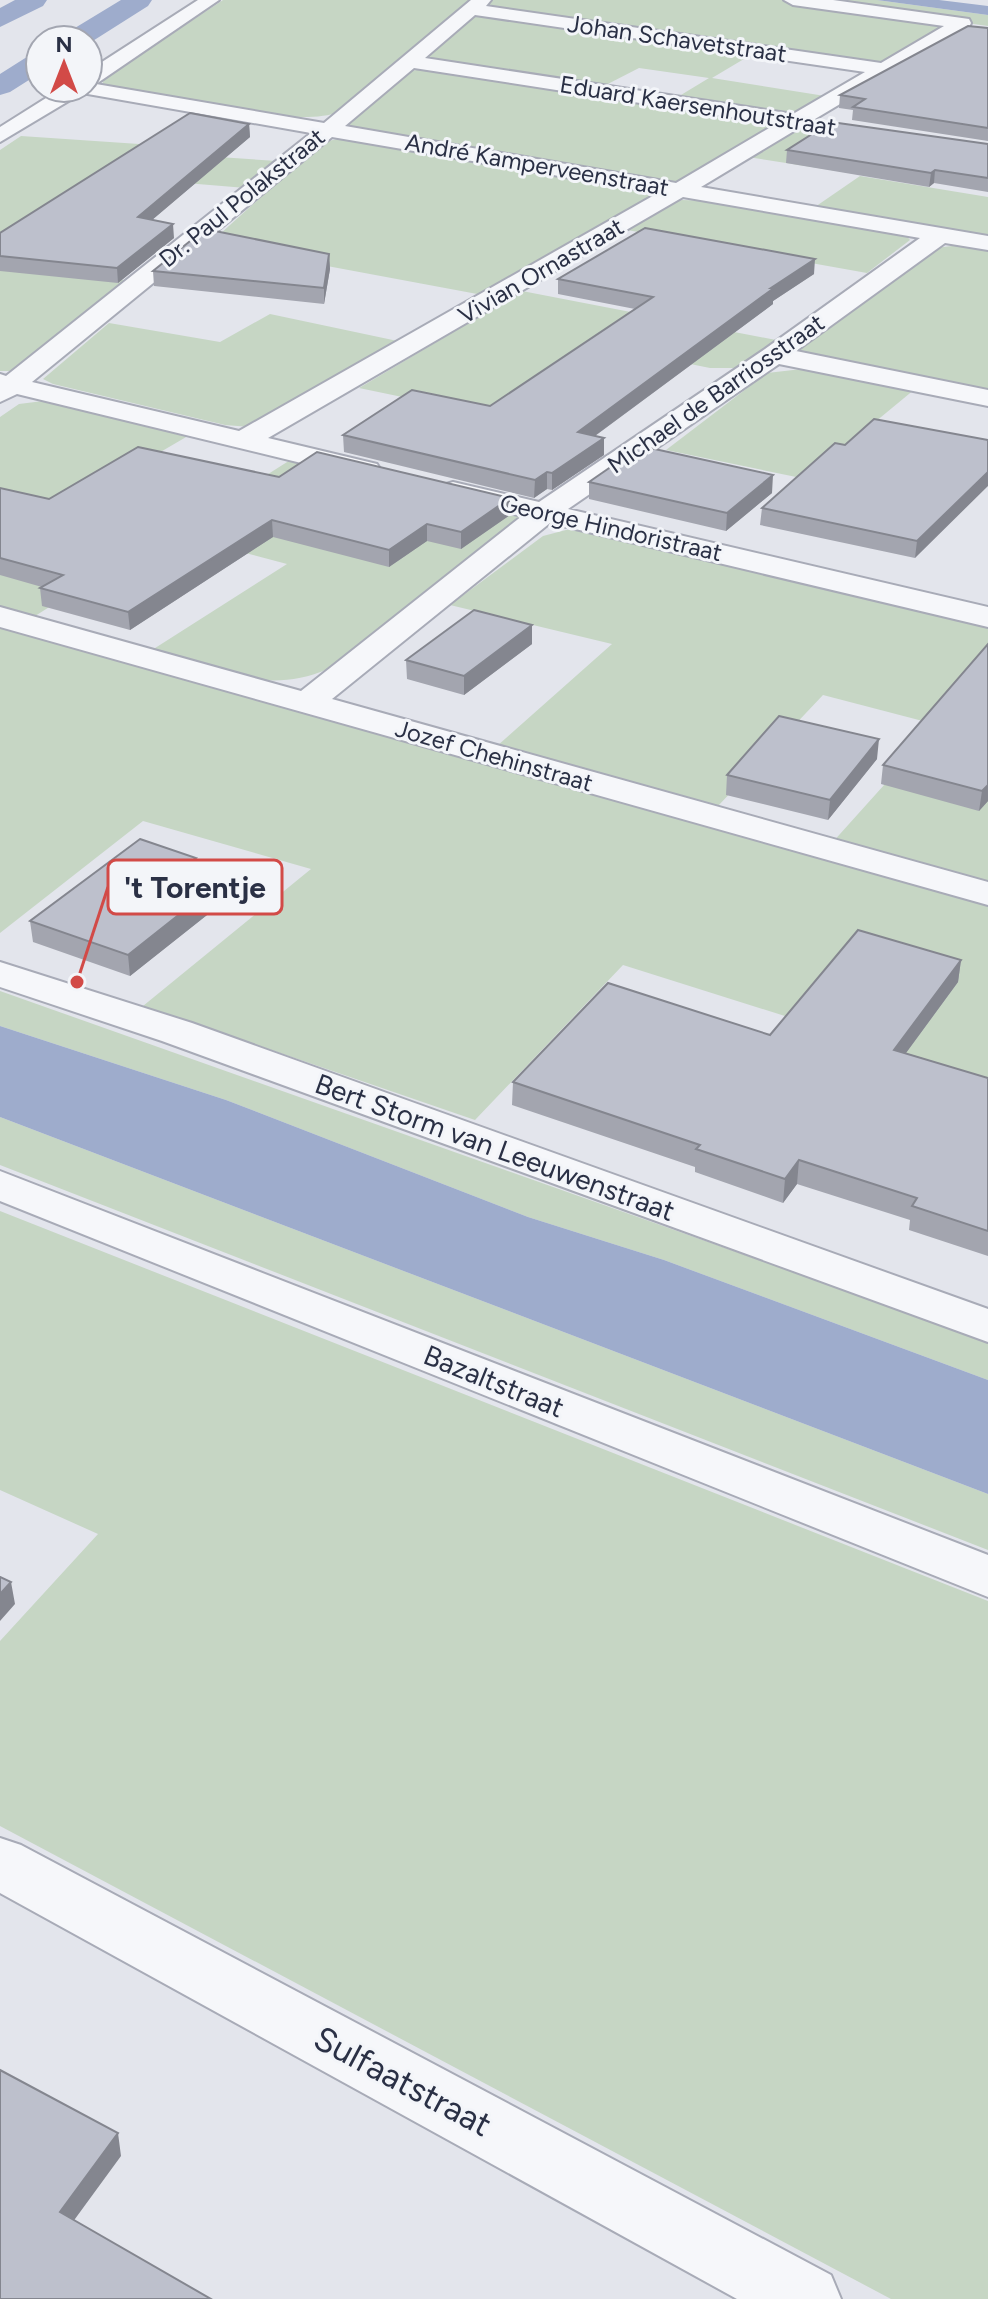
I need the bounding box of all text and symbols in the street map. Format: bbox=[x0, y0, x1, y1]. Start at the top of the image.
street label: Johan Schavetstraat bbox=[566, 9, 788, 68]
north arrow bbox=[24, 24, 104, 104]
text: N bbox=[55, 31, 73, 58]
street label: Eduard Kaersenhoutstraat bbox=[558, 69, 838, 142]
street label: Dr. Paul Polakstraat bbox=[153, 122, 330, 273]
street label: André Kamperveenstraat bbox=[403, 127, 671, 202]
street label: Vivian Ornastraat bbox=[453, 211, 629, 330]
street label: Michael de Barriosstraat bbox=[602, 308, 830, 479]
street label: George Hindoristraat bbox=[497, 488, 725, 567]
street label: Jozef Chehinstraat bbox=[392, 713, 596, 798]
callout: 't Torentje bbox=[108, 860, 282, 914]
text: 't Torentje bbox=[124, 869, 266, 906]
street label: Bert Storm van Leeuwenstraat bbox=[311, 1066, 679, 1228]
street label: Bazaltstraat bbox=[419, 1337, 569, 1425]
street label: Sulfaatstraat bbox=[307, 2018, 498, 2145]

